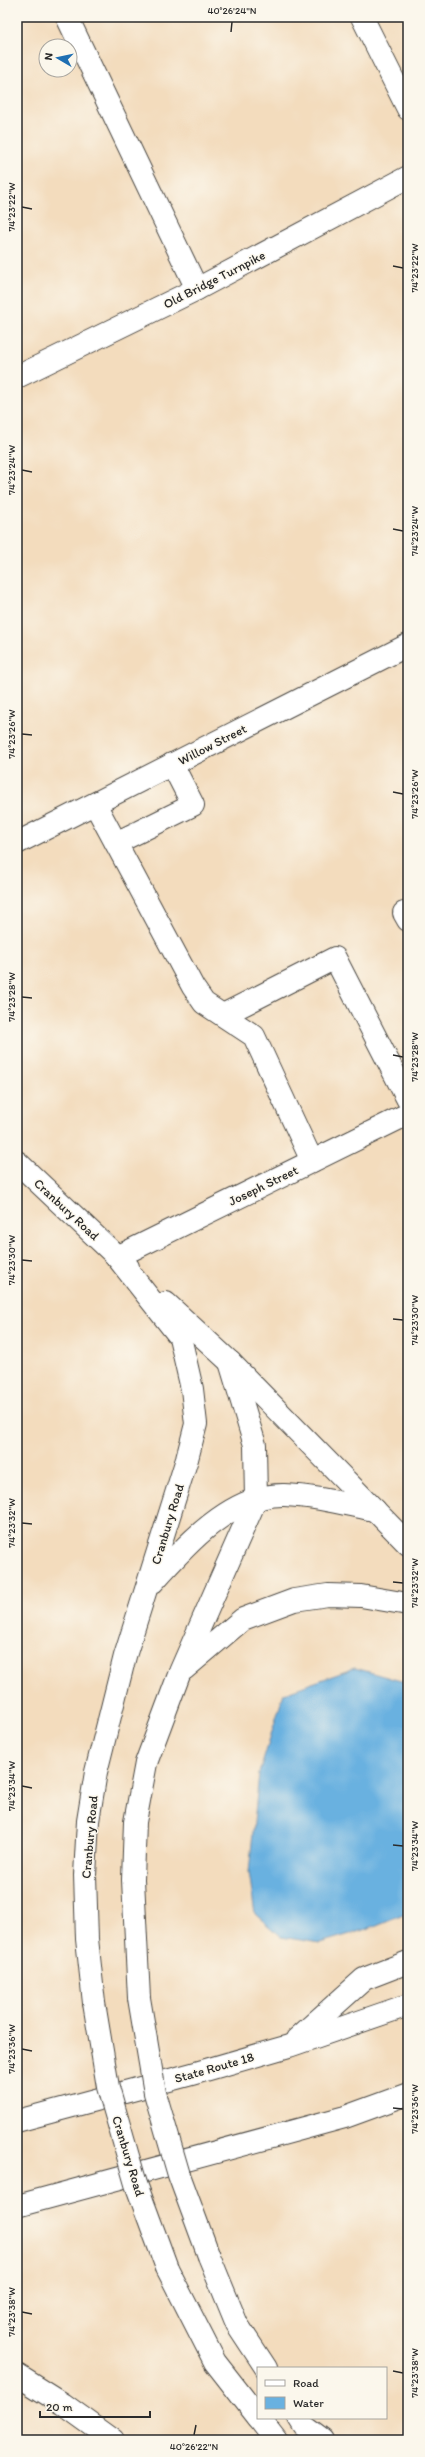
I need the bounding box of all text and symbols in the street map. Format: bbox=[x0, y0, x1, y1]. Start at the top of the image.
text: 40°26'24"N bbox=[207, 4, 257, 17]
north arrow bbox=[38, 38, 78, 78]
text: N bbox=[42, 52, 56, 61]
text: 74°23'22"W bbox=[5, 182, 18, 232]
text: 74°23'22"W bbox=[408, 243, 421, 293]
street label: Old Bridge Turnpike bbox=[161, 247, 268, 312]
text: 74°23'24"W bbox=[5, 445, 18, 495]
text: 74°23'24"W bbox=[408, 506, 421, 556]
text: 74°23'26"W bbox=[5, 709, 18, 759]
street label: Willow Street bbox=[176, 721, 249, 768]
text: 74°23'26"W bbox=[408, 769, 421, 819]
text: 74°23'28"W bbox=[5, 972, 18, 1022]
text: 74°23'28"W bbox=[408, 1032, 421, 1082]
street label: Joseph Street bbox=[226, 1162, 300, 1209]
street label: Cranbury Road bbox=[31, 1175, 102, 1243]
text: 74°23'30"W bbox=[5, 1234, 18, 1285]
text: 74°23'30"W bbox=[408, 1294, 421, 1345]
street label: Cranbury Road bbox=[148, 1482, 187, 1566]
text: 74°23'32"W bbox=[5, 1498, 18, 1548]
text: 74°23'32"W bbox=[408, 1558, 421, 1608]
text: 74°23'34"W bbox=[5, 1760, 18, 1811]
street label: Cranbury Road bbox=[78, 1795, 101, 1879]
text: 74°23'34"W bbox=[408, 1820, 421, 1871]
text: 74°23'36"W bbox=[5, 2024, 18, 2074]
street label: State Route 18 bbox=[173, 2049, 256, 2086]
text: 74°23'36"W bbox=[408, 2084, 421, 2134]
street label: Cranbury Road bbox=[109, 2114, 148, 2198]
text: 74°23'38"W bbox=[5, 2287, 18, 2337]
text: 74°23'38"W bbox=[408, 2348, 421, 2398]
legend bbox=[257, 2367, 387, 2419]
text: Road bbox=[293, 2376, 319, 2390]
scale bar bbox=[40, 2393, 150, 2419]
text: Water bbox=[293, 2396, 324, 2410]
text: 20 m bbox=[46, 2400, 73, 2414]
text: 40°26'22"N bbox=[170, 2440, 218, 2453]

